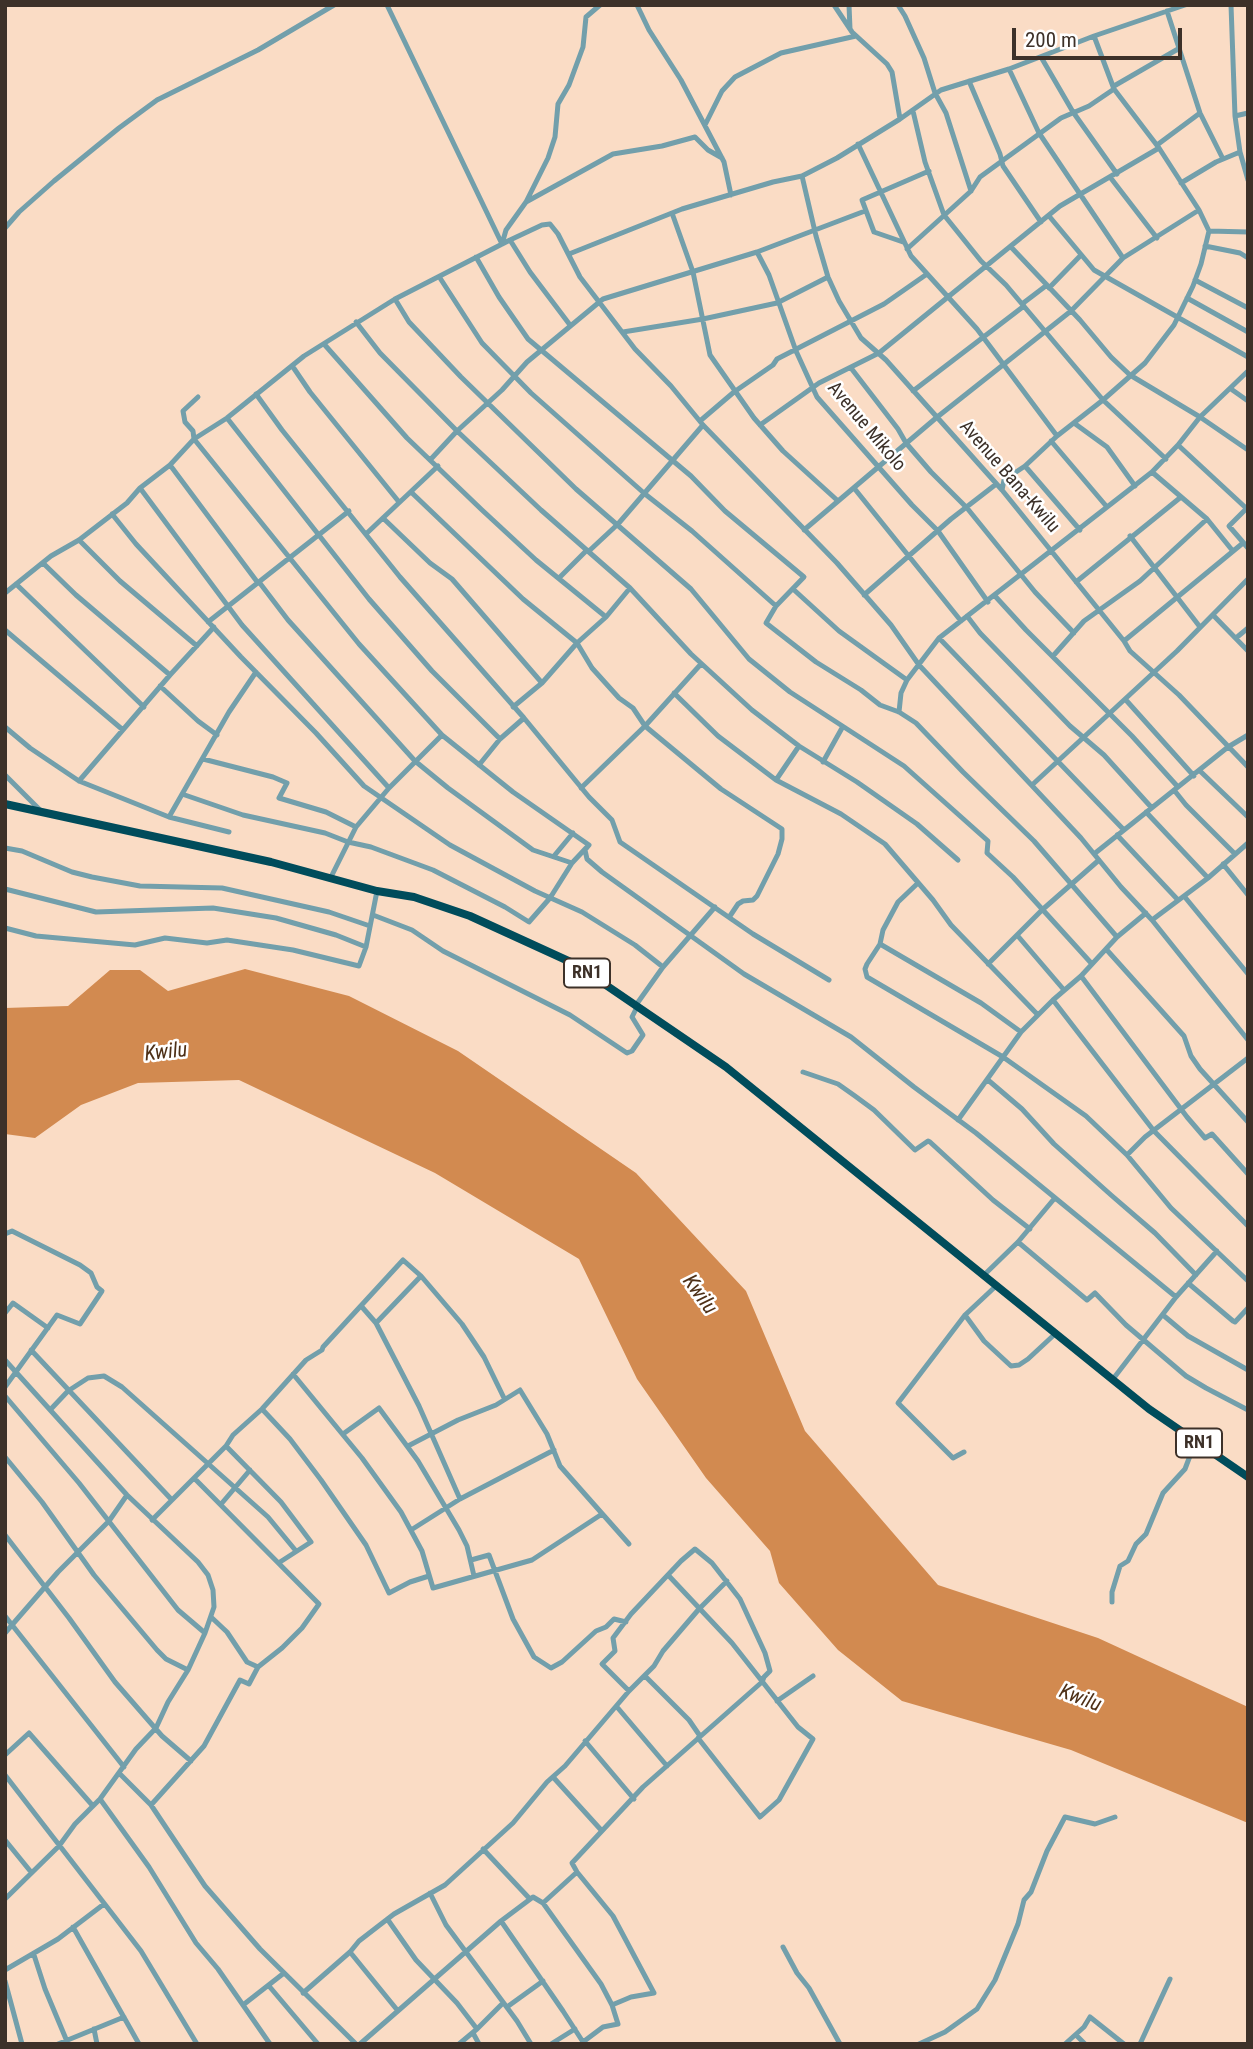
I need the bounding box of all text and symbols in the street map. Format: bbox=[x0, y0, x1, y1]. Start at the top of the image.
scale bar bbox=[1015, 14, 1185, 58]
text: 200 m bbox=[1025, 28, 1077, 52]
street label: Avenue Mikolo bbox=[822, 378, 910, 476]
street label: Avenue Bana-Kwilu bbox=[954, 416, 1064, 538]
road number: RN1 bbox=[564, 958, 610, 988]
water label: Kwilu bbox=[143, 1038, 189, 1068]
water label: Kwilu bbox=[676, 1270, 722, 1320]
road number: RN1 bbox=[1176, 1428, 1222, 1458]
water label: Kwilu bbox=[1055, 1680, 1105, 1718]

